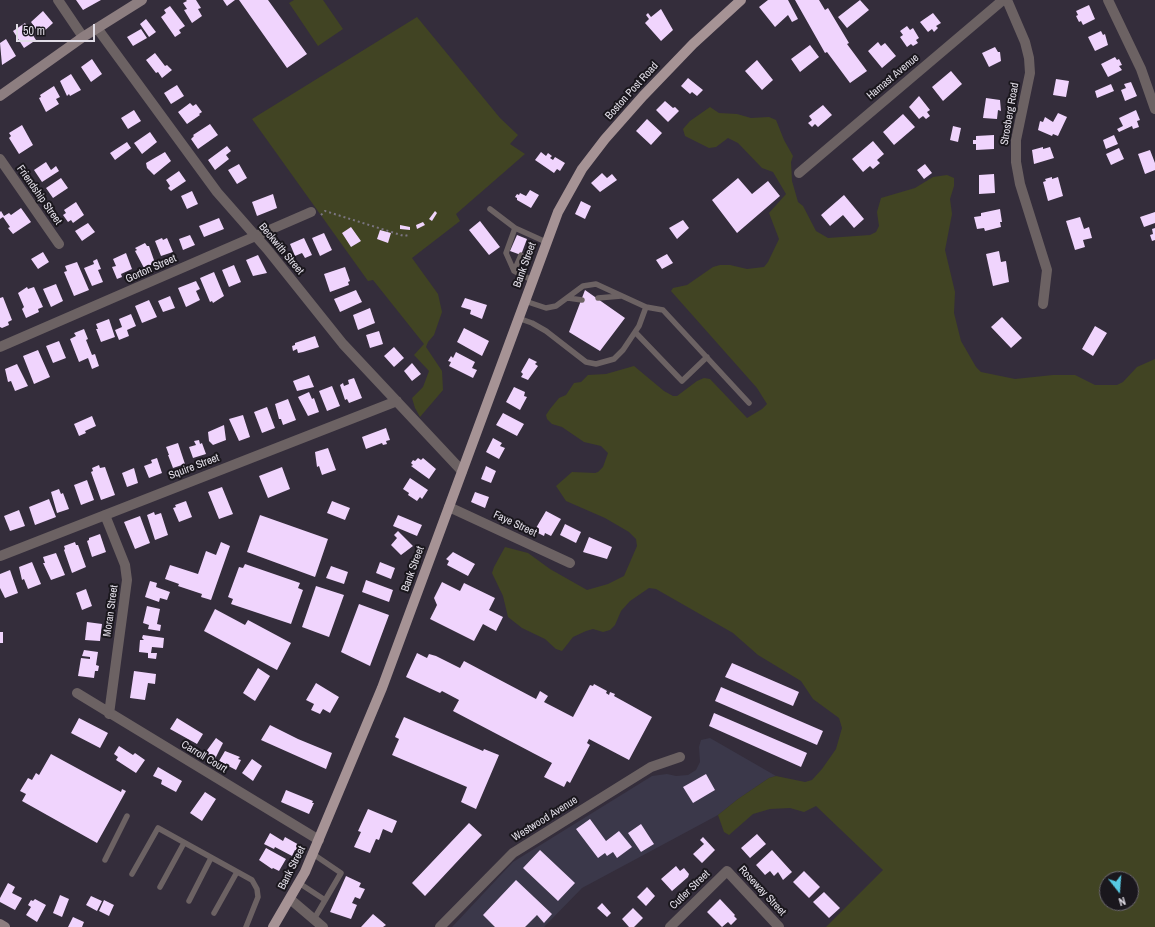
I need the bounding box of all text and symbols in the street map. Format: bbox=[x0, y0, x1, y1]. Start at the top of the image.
scale bar bbox=[18, 16, 97, 42]
text: 50 m bbox=[23, 23, 45, 39]
street label: Hamast Avenue bbox=[864, 51, 922, 103]
street label: Boston Post Road bbox=[603, 60, 661, 122]
street label: Strosberg Road bbox=[998, 82, 1022, 146]
street label: Friendship Street bbox=[14, 163, 64, 227]
street label: Beckwith Street bbox=[256, 221, 306, 277]
street label: Bank Street bbox=[511, 241, 539, 289]
street label: Gorton Street bbox=[124, 252, 178, 286]
street label: Squire Street bbox=[167, 451, 221, 483]
street label: Faye Street bbox=[491, 508, 539, 540]
street label: Bank Street bbox=[399, 545, 427, 593]
street label: Moran Street bbox=[101, 584, 121, 638]
street label: Carroll Court bbox=[179, 738, 229, 776]
street label: Westwood Avenue bbox=[510, 794, 580, 844]
street label: Bank Street bbox=[275, 844, 309, 892]
street label: Roseway Street bbox=[735, 863, 789, 919]
street label: Cutler Street bbox=[667, 868, 713, 912]
north arrow bbox=[1099, 871, 1139, 911]
text: N bbox=[1117, 894, 1127, 909]

